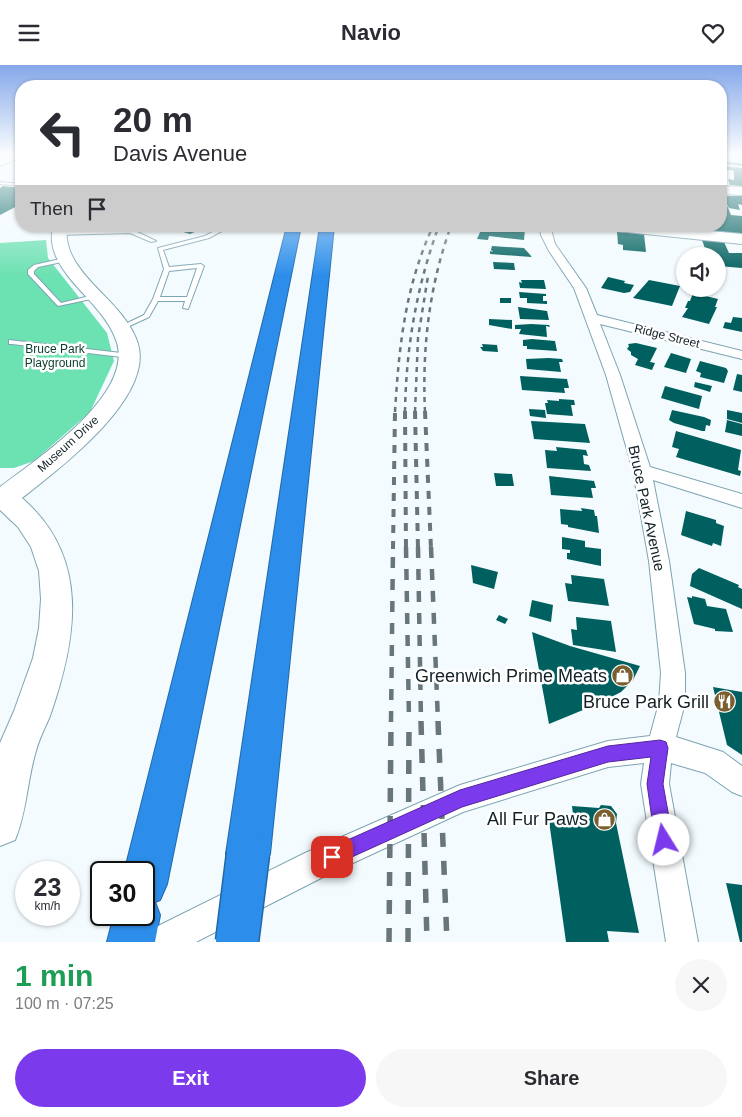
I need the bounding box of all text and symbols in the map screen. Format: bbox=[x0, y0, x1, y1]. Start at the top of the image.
icon: menu bbox=[15, 19, 43, 47]
icon: heart bbox=[699, 19, 727, 47]
text: Navio bbox=[341, 20, 401, 45]
icon: left bbox=[30, 100, 95, 165]
text: 20 m bbox=[113, 100, 193, 139]
text: Davis Avenue bbox=[113, 141, 247, 166]
icon: arrive bbox=[83, 195, 111, 223]
text: Then bbox=[30, 198, 73, 219]
map controls bbox=[676, 247, 726, 297]
button: sound bbox=[676, 247, 726, 297]
street label: Ridge Street bbox=[633, 321, 702, 351]
park label: Bruce Park Playground bbox=[25, 342, 86, 370]
street label: Museum Drive bbox=[35, 413, 102, 475]
street label: Bruce Park Avenue bbox=[625, 444, 669, 572]
shop icon: Greenwich Prime Meats bbox=[611, 664, 635, 688]
place label: Greenwich Prime Meats bbox=[415, 666, 607, 686]
restaurant icon: Bruce Park Grill bbox=[713, 690, 737, 714]
place label: Bruce Park Grill bbox=[583, 692, 709, 712]
shop icon: All Fur Paws bbox=[592, 807, 616, 831]
place label: All Fur Paws bbox=[487, 809, 588, 829]
position arrow bbox=[637, 813, 689, 865]
pin bbox=[311, 836, 353, 878]
icon: arrive bbox=[318, 843, 346, 871]
speed limit sign: 30 bbox=[90, 861, 155, 926]
text: 23 bbox=[34, 873, 61, 901]
text: km/h bbox=[34, 899, 61, 913]
text: 1 min bbox=[15, 959, 93, 992]
button: close bbox=[675, 959, 727, 1011]
text: 100 m · 07:25 bbox=[15, 995, 114, 1012]
button: Exit bbox=[15, 1049, 366, 1107]
button: Share bbox=[376, 1049, 727, 1107]

